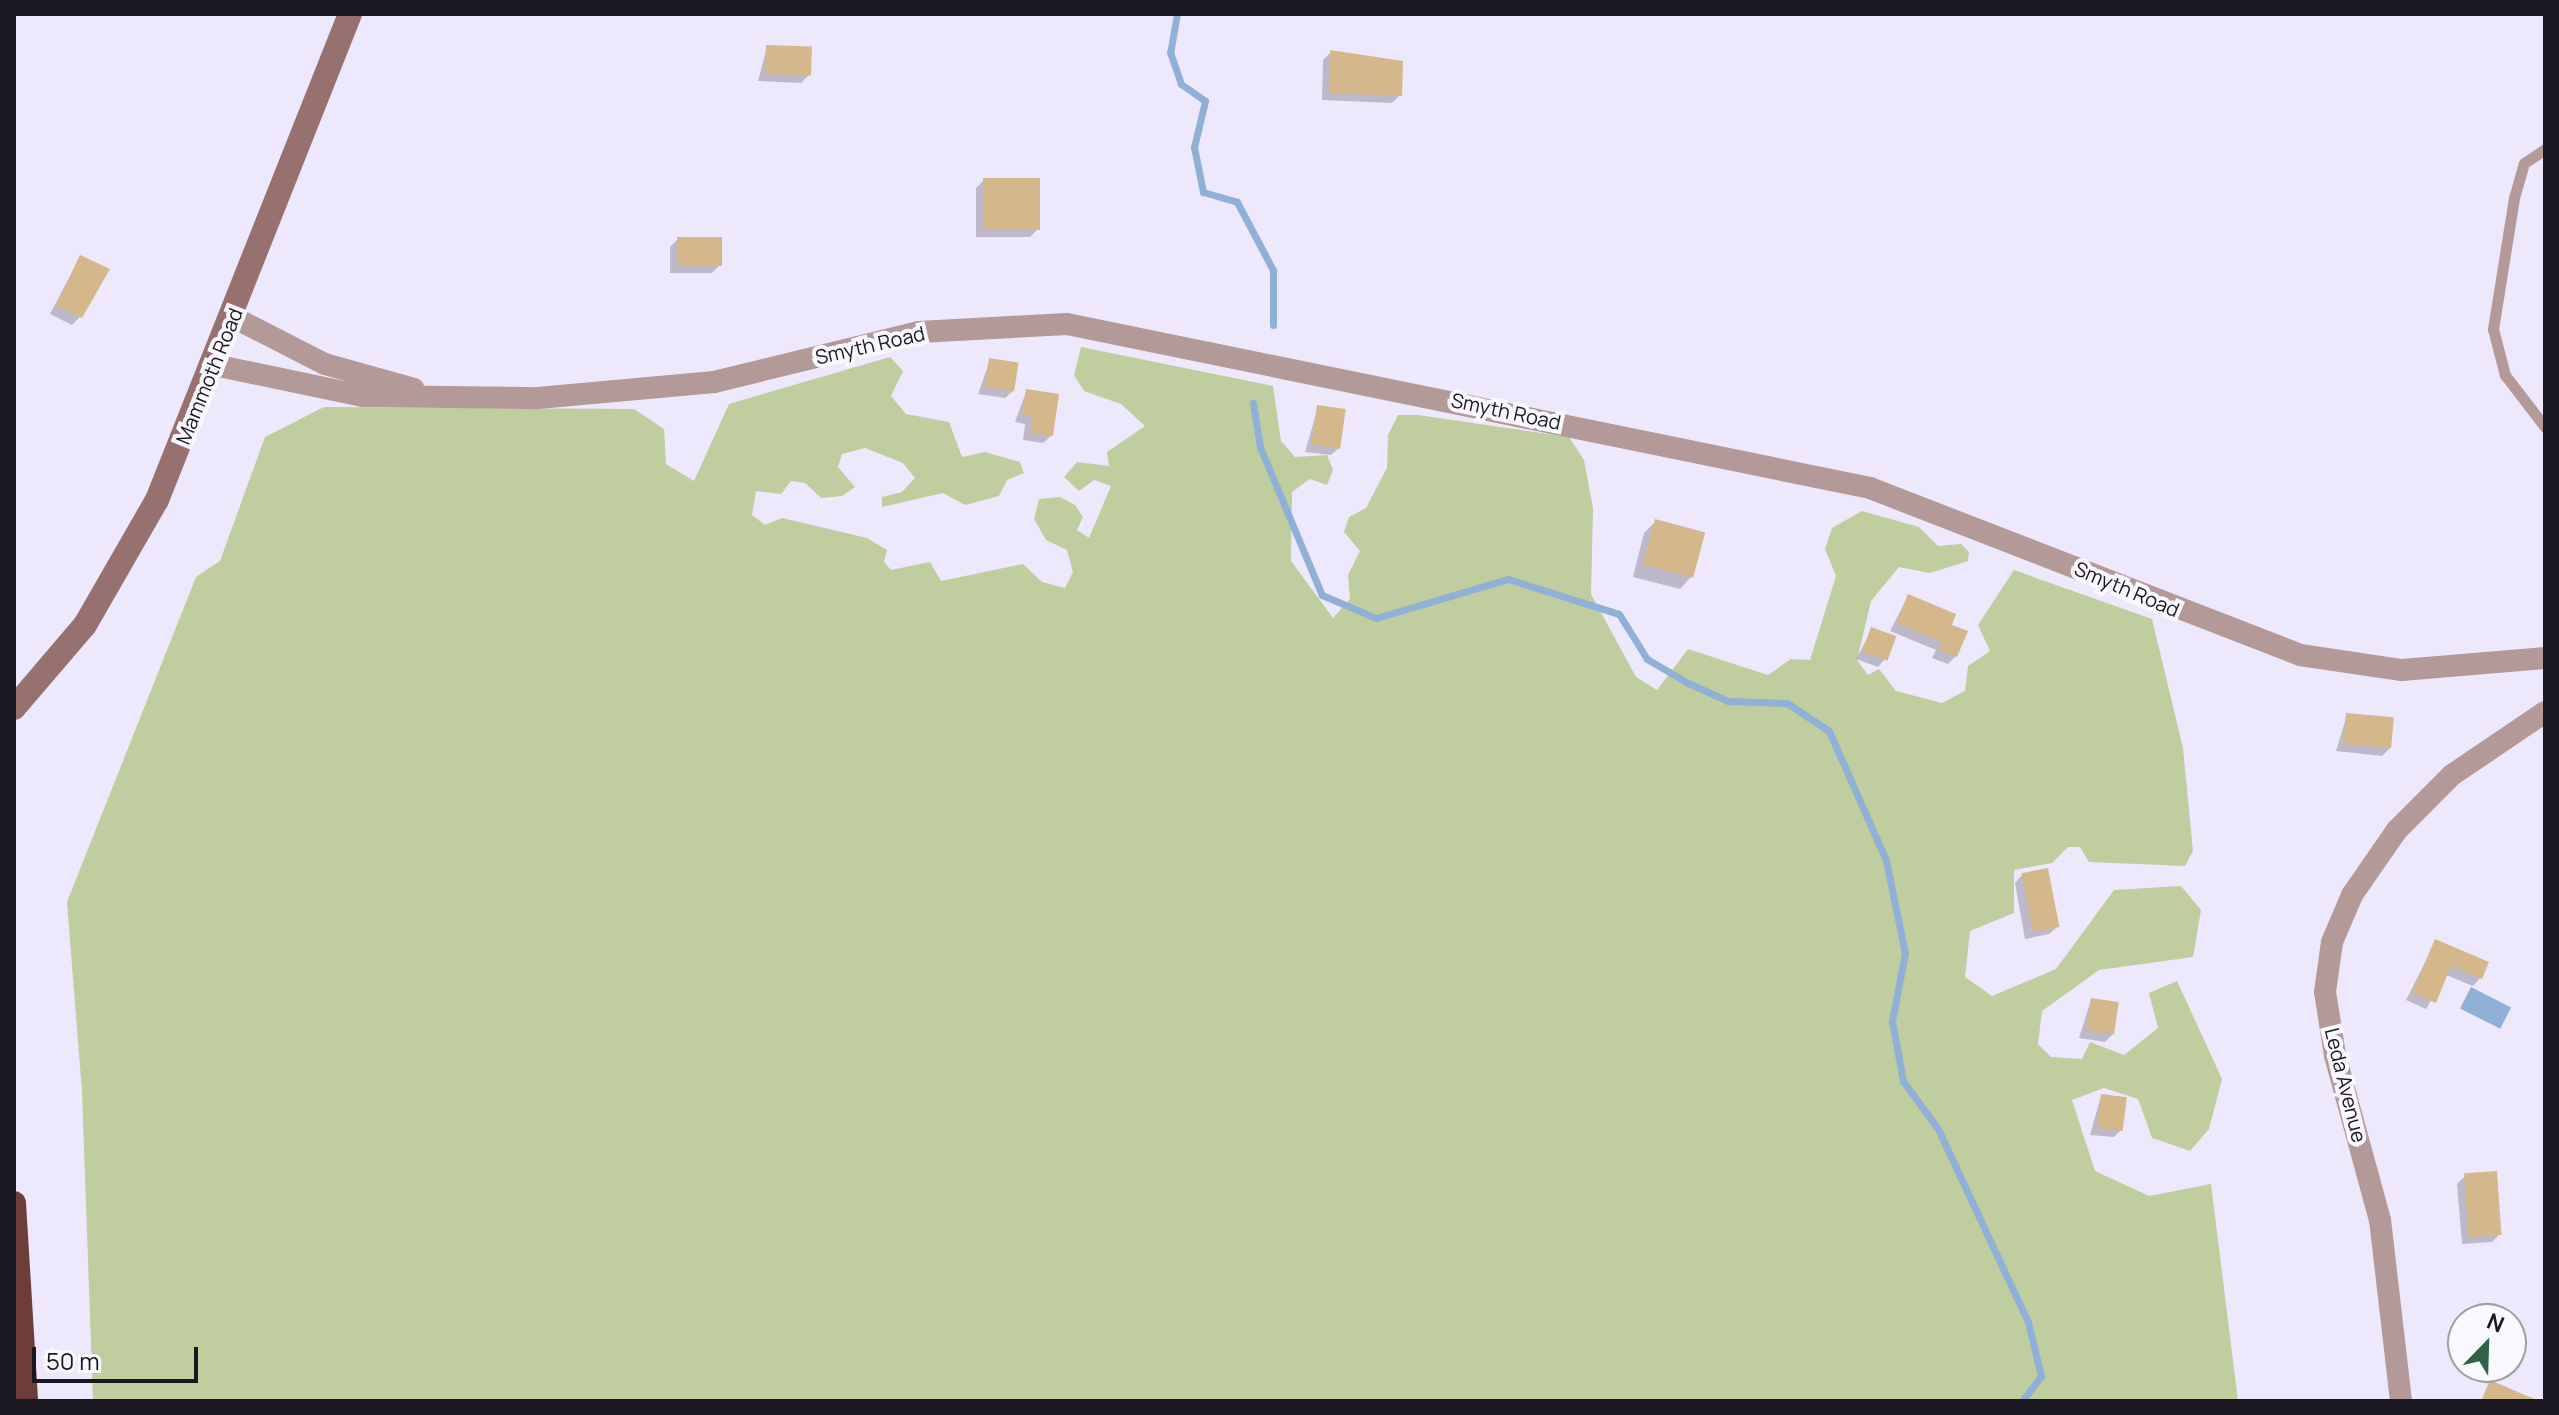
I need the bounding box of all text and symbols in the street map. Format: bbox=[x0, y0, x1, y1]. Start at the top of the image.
street label: Mammoth Road bbox=[171, 304, 247, 448]
street label: Smyth Road bbox=[813, 321, 927, 369]
street label: Smyth Road bbox=[1449, 388, 1563, 434]
street label: Smyth Road bbox=[2071, 556, 2183, 622]
street label: Leda Avenue bbox=[2320, 1025, 2372, 1145]
north arrow bbox=[2447, 1303, 2527, 1383]
text: N bbox=[2482, 1306, 2509, 1340]
scale bar bbox=[36, 1331, 202, 1381]
text: 50 m bbox=[46, 1344, 100, 1377]

